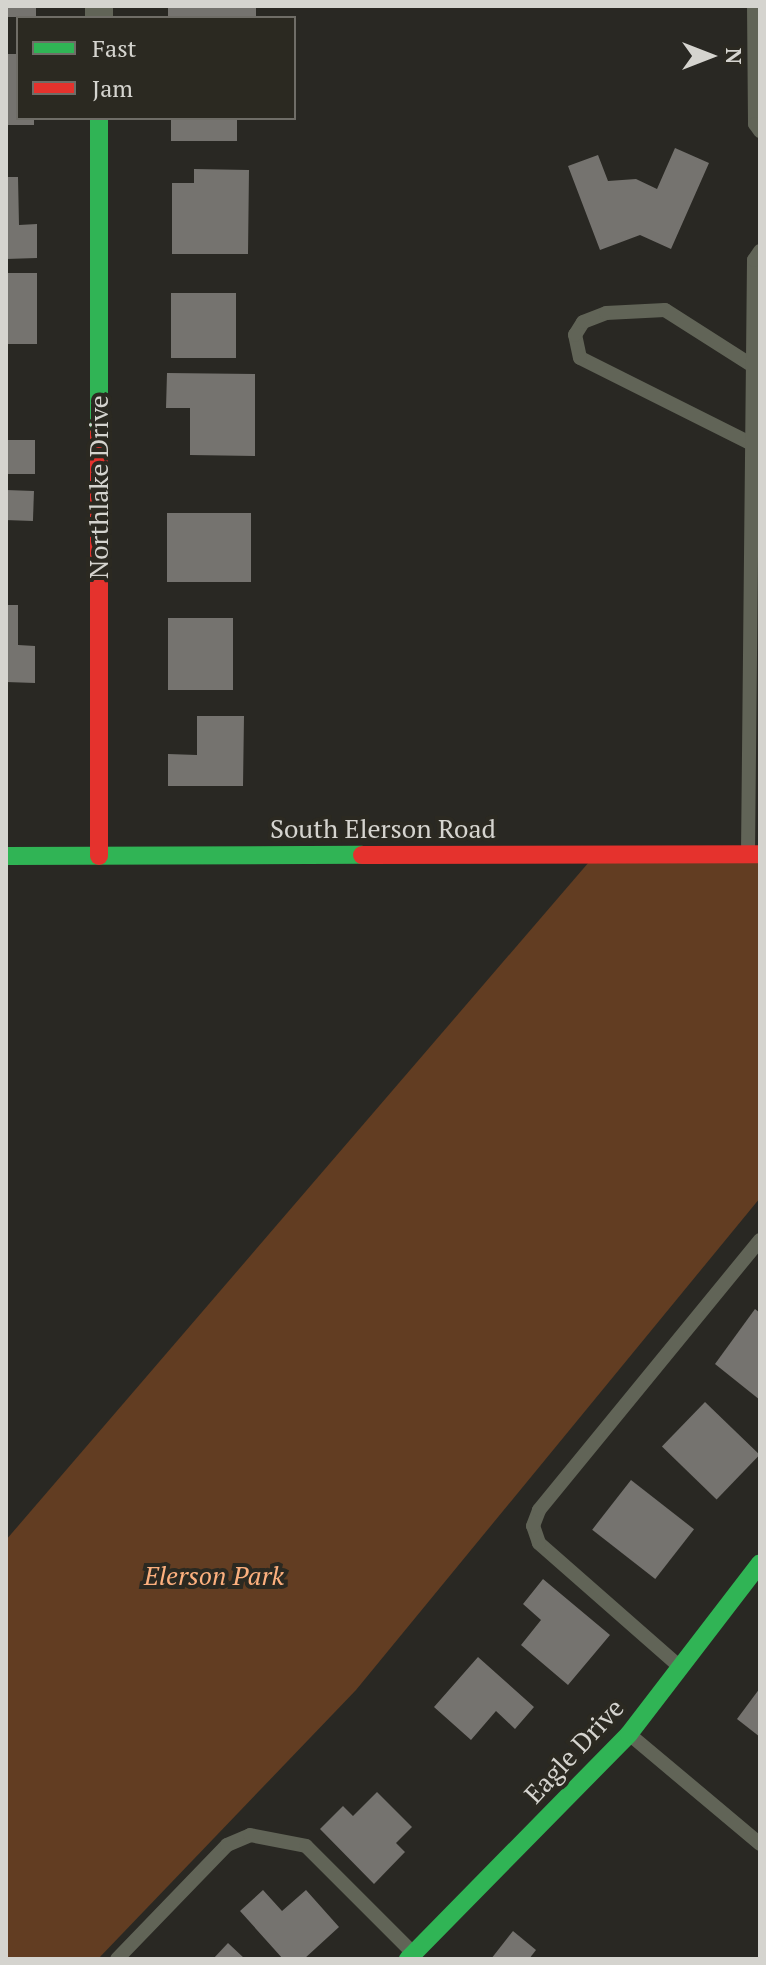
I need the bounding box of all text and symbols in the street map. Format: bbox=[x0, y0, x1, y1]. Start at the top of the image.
legend bbox=[16, 16, 296, 120]
north arrow bbox=[670, 16, 750, 96]
text: Fast bbox=[92, 32, 136, 64]
text: N bbox=[720, 48, 749, 64]
text: Jam bbox=[92, 72, 133, 104]
street label: Northlake Drive bbox=[83, 395, 115, 579]
street label: South Elerson Road bbox=[270, 813, 496, 845]
park label: Elerson Park bbox=[144, 1560, 284, 1592]
street label: Eagle Drive bbox=[518, 1692, 630, 1810]

